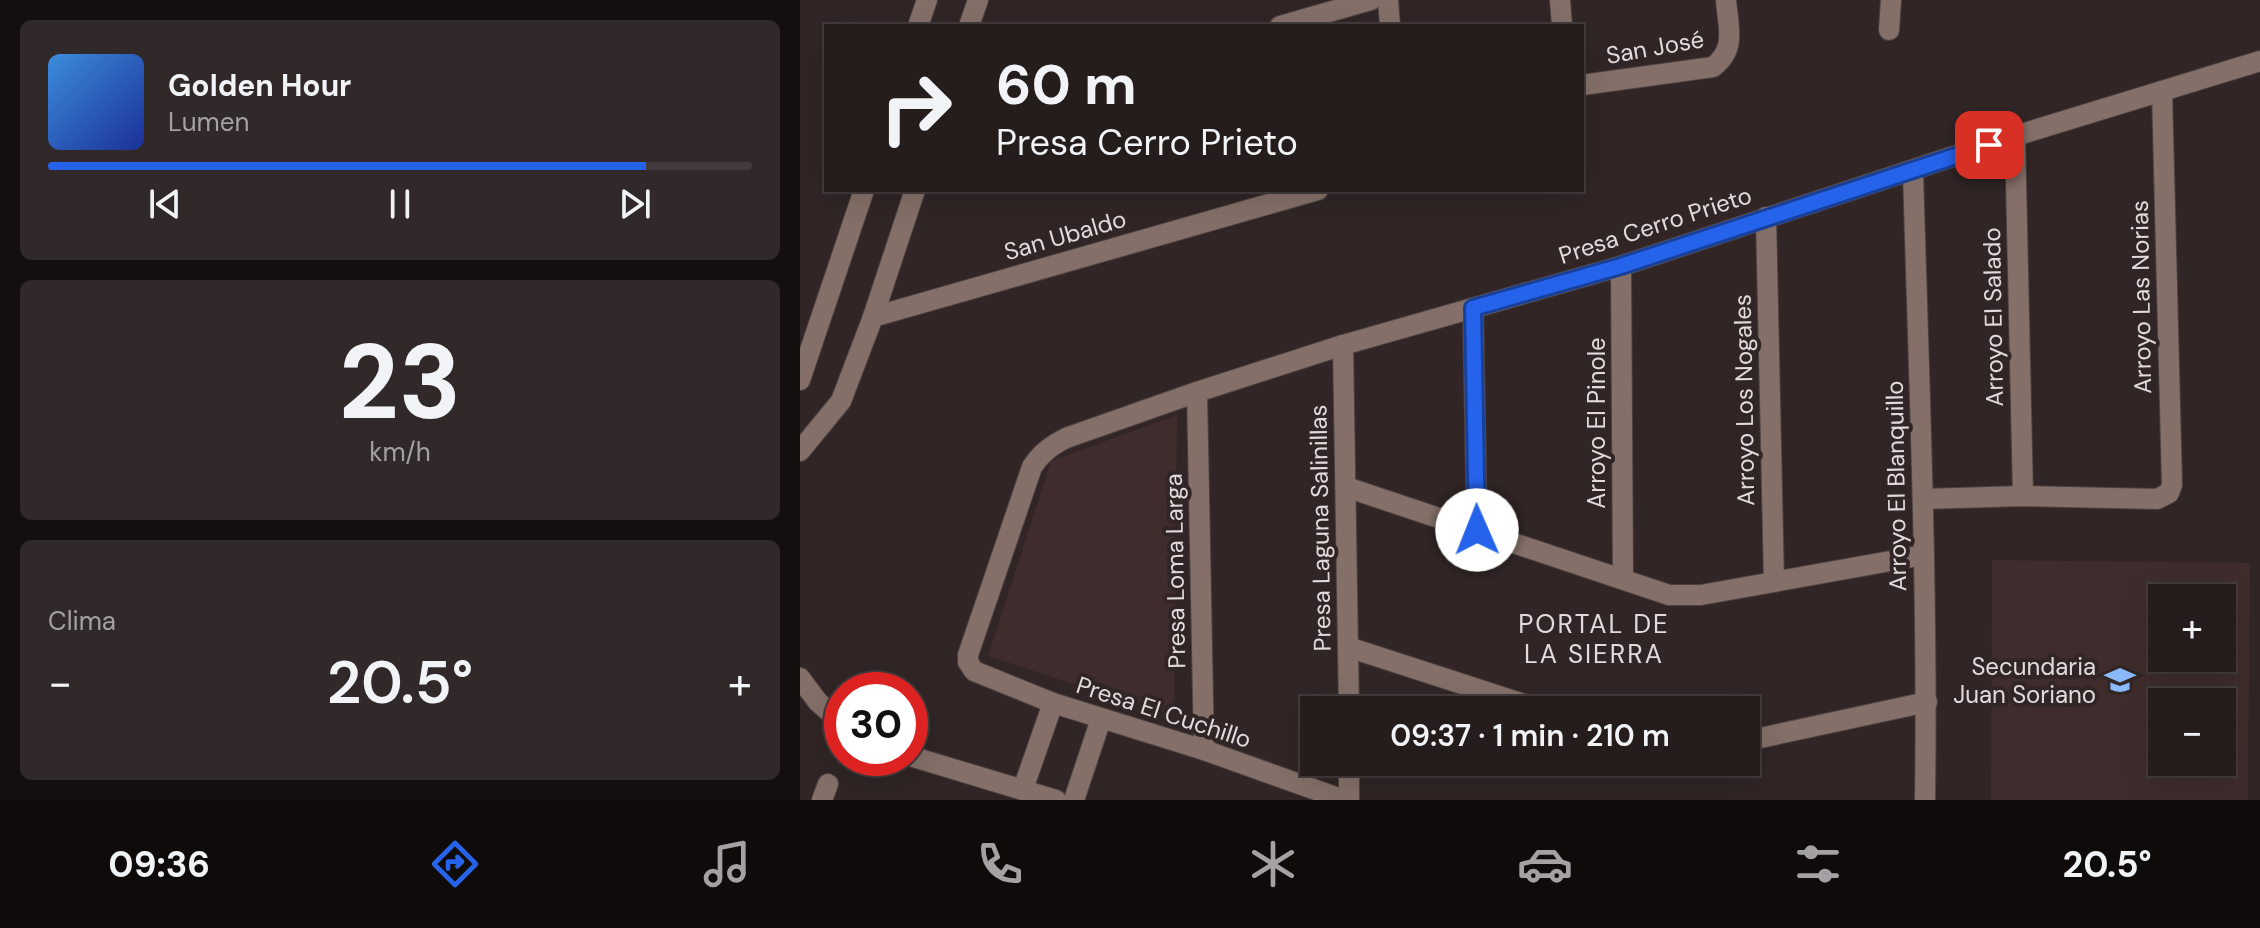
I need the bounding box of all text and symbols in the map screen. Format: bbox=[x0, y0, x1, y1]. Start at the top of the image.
street label: San José bbox=[1604, 23, 1706, 71]
text: 60 m bbox=[996, 48, 1137, 121]
icon: right bbox=[864, 56, 968, 160]
text: Golden Hour bbox=[168, 66, 351, 105]
text: Lumen bbox=[168, 105, 249, 139]
pin bbox=[1955, 111, 2023, 179]
text: Presa Cerro Prieto bbox=[996, 119, 1298, 166]
icon: arrive bbox=[1967, 123, 2011, 167]
street label: Presa Cerro Prieto bbox=[1554, 179, 1756, 271]
icon: previous bbox=[143, 182, 187, 226]
icon: pause bbox=[378, 182, 422, 226]
icon: next bbox=[613, 182, 657, 226]
street label: Arroyo Las Norias bbox=[2124, 200, 2158, 394]
street label: San Ubaldo bbox=[1000, 203, 1130, 267]
street label: Arroyo El Salado bbox=[1976, 227, 2010, 407]
street label: Arroyo Los Nogales bbox=[1727, 294, 1761, 506]
text: 23 bbox=[339, 315, 461, 450]
street label: Arroyo El Pinole bbox=[1581, 337, 1612, 509]
street label: Arroyo El Blanquillo bbox=[1879, 380, 1913, 592]
street label: Presa Laguna Salinillas bbox=[1302, 404, 1338, 652]
text: km/h bbox=[369, 435, 431, 469]
street label: Presa Loma Larga bbox=[1158, 473, 1192, 669]
position arrow bbox=[1435, 488, 1519, 572]
map controls bbox=[2148, 584, 2236, 776]
button: + bbox=[2148, 584, 2236, 672]
text: Clima bbox=[48, 604, 116, 638]
district label: PORTAL DE LA SIERRA bbox=[1518, 607, 1670, 671]
text: 20.5° bbox=[327, 643, 473, 722]
place label: Secundaria Juan Soriano bbox=[1953, 651, 2096, 710]
text: − bbox=[48, 654, 72, 712]
text: + bbox=[728, 654, 752, 712]
school or university icon: Secundaria Juan Soriano bbox=[2103, 663, 2137, 697]
street label: Presa El Cuchillo bbox=[1073, 669, 1255, 755]
speed limit sign: 30 bbox=[824, 672, 928, 776]
button: − bbox=[2148, 688, 2236, 776]
text: 09:37 · 1 min · 210 m bbox=[1390, 716, 1670, 755]
icon: directions bbox=[427, 836, 483, 892]
icon: music bbox=[699, 836, 755, 892]
icon: phone bbox=[972, 836, 1028, 892]
icon: climate bbox=[1245, 836, 1301, 892]
icon: car bbox=[1517, 836, 1573, 892]
icon: filters bbox=[1790, 836, 1846, 892]
text: 09:36 bbox=[108, 841, 210, 888]
text: 20.5° bbox=[2063, 841, 2152, 888]

